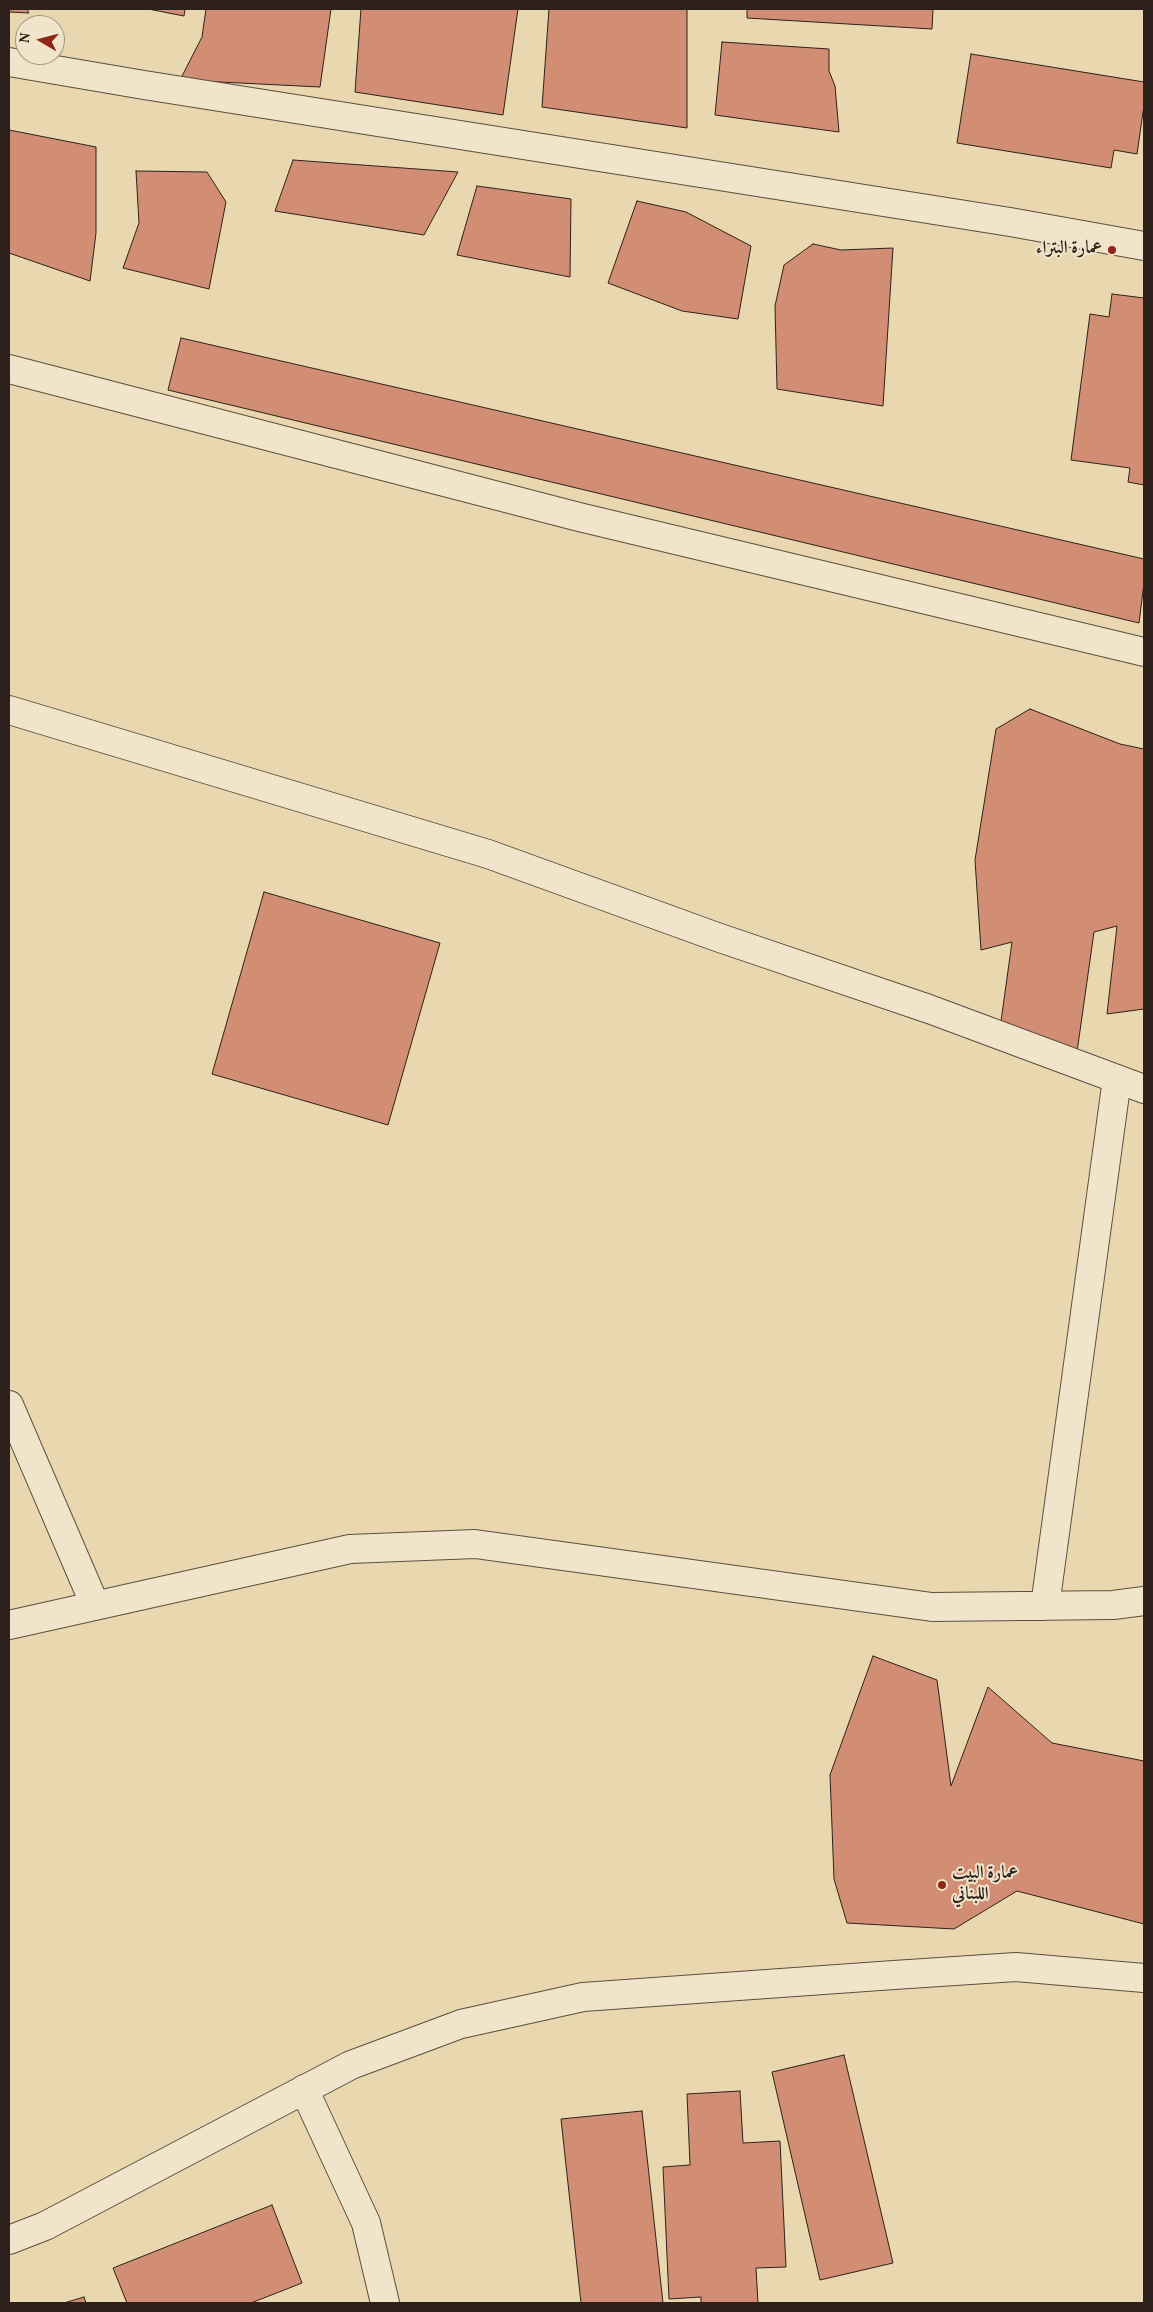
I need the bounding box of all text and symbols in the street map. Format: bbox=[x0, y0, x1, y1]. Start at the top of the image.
north arrow bbox=[15, 15, 65, 65]
text: N bbox=[16, 32, 36, 44]
place label: عمارة البتراء bbox=[1036, 239, 1102, 261]
marker: عمارة البتراء bbox=[1106, 244, 1118, 256]
place label: عمارة البيت اللبناني bbox=[952, 1864, 1018, 1906]
marker: عمارة البيت اللبناني bbox=[936, 1879, 948, 1891]

